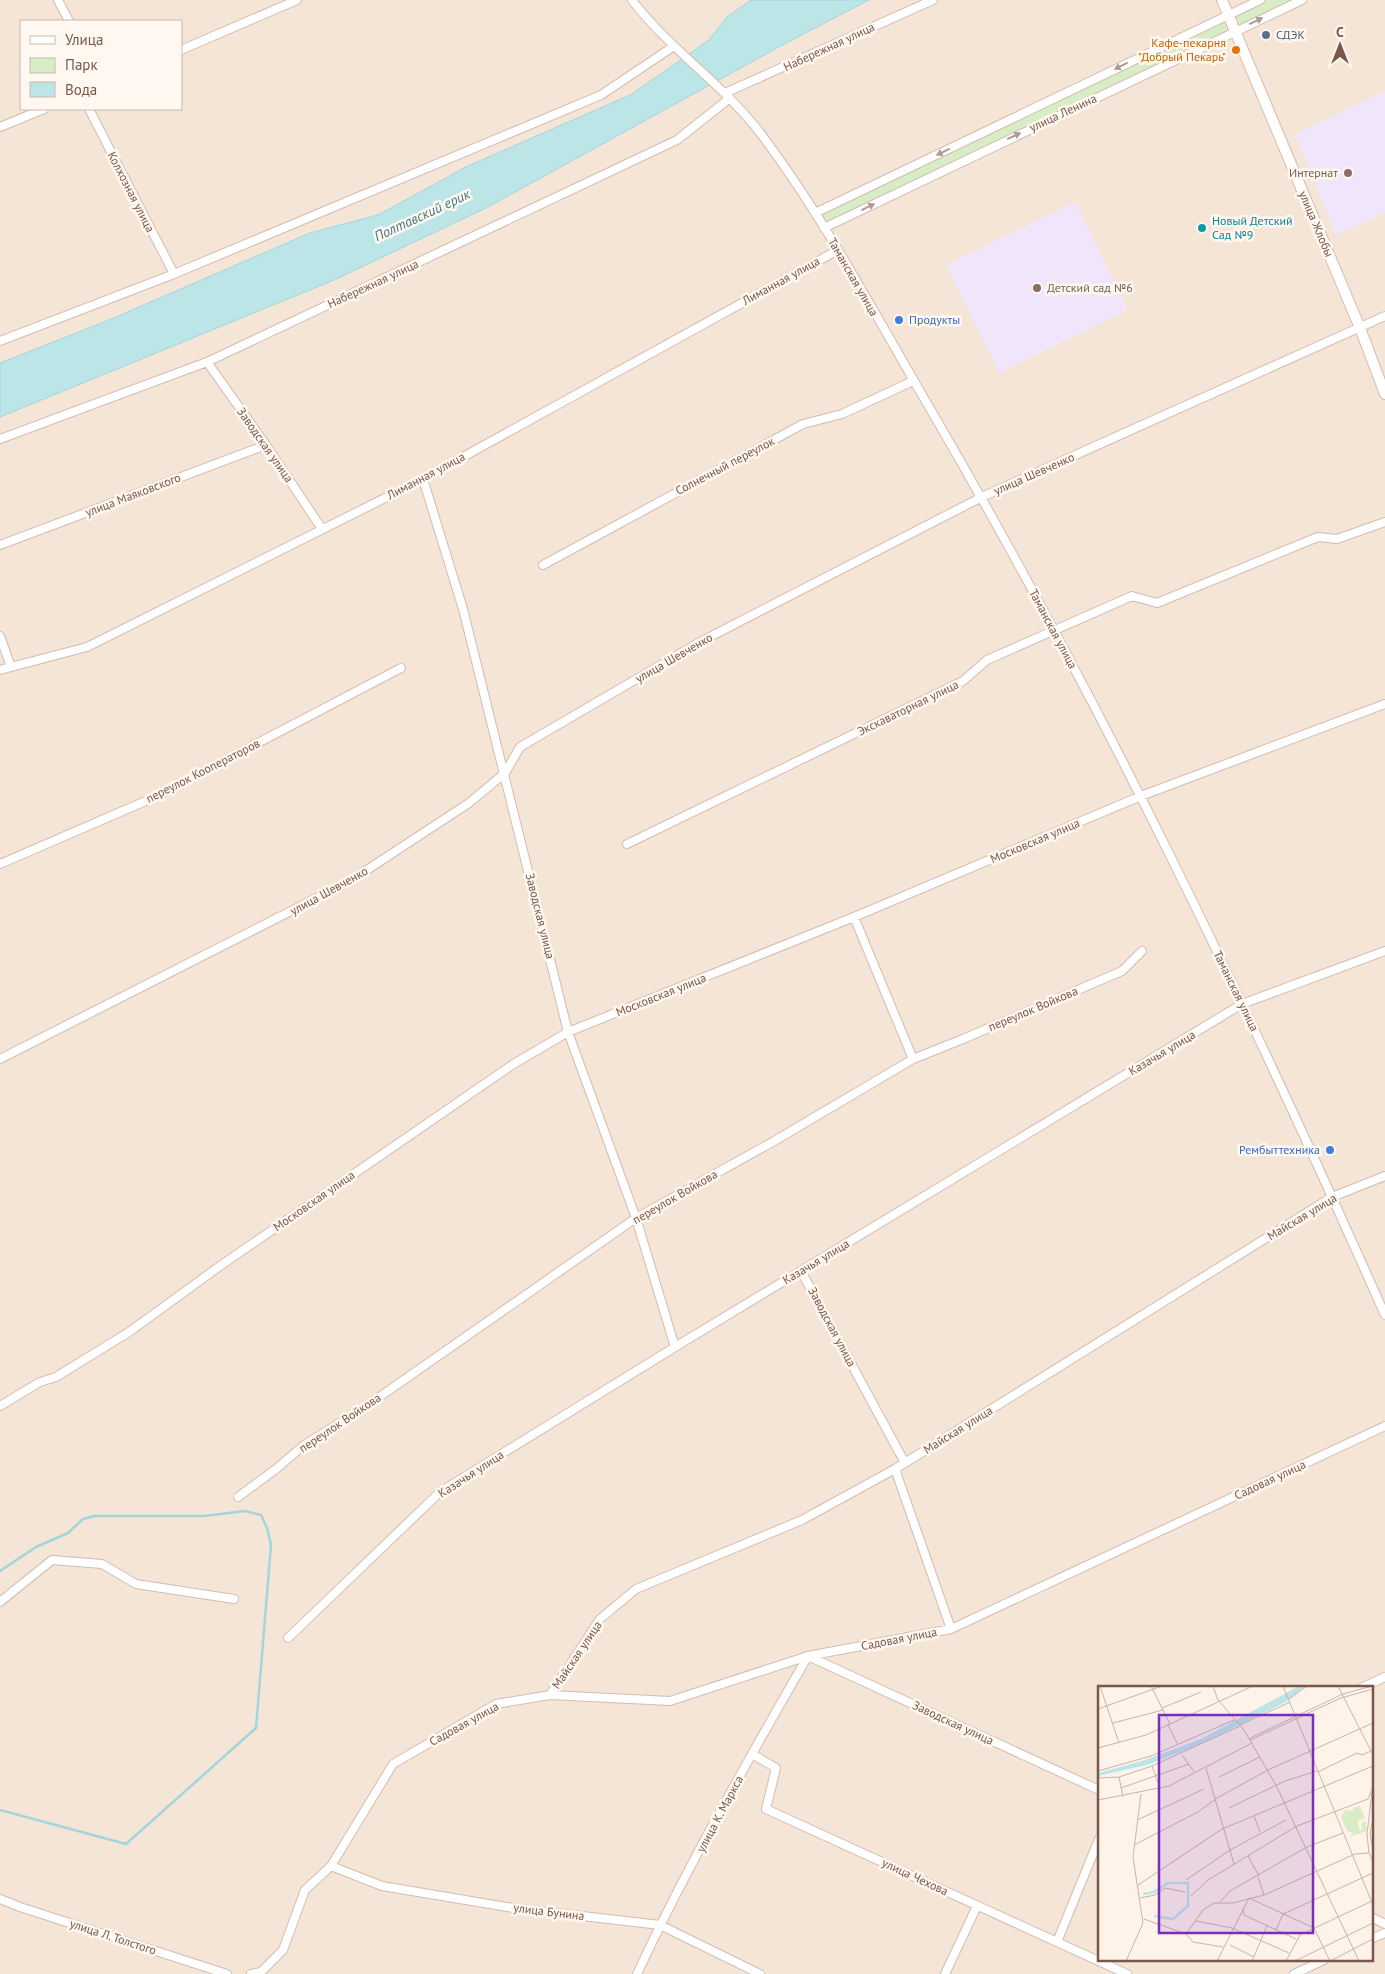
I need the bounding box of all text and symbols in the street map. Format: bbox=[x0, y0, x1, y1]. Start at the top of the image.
one-way arrow bbox=[1249, 17, 1263, 25]
street label: Набережная улица bbox=[781, 19, 877, 74]
legend bbox=[20, 20, 182, 110]
north arrow bbox=[1315, 20, 1365, 70]
text: С bbox=[1336, 23, 1344, 41]
place label: СДЭК bbox=[1276, 27, 1305, 42]
marker: СДЭК bbox=[1260, 29, 1272, 41]
text: Улица bbox=[65, 30, 103, 49]
place label: Кафе-пекарня "Добрый Пекарь" bbox=[1138, 35, 1226, 64]
marker: Кафе-пекарня "Добрый Пекарь" bbox=[1230, 44, 1242, 56]
text: Парк bbox=[65, 55, 98, 74]
one-way arrow bbox=[1114, 62, 1128, 70]
text: Вода bbox=[65, 80, 97, 99]
street label: улица Ленина bbox=[1027, 90, 1099, 135]
one-way arrow bbox=[1007, 132, 1022, 140]
one-way arrow bbox=[936, 148, 950, 156]
street label: Колхозная улица bbox=[105, 149, 158, 235]
place label: Интернат bbox=[1289, 165, 1338, 180]
marker: Интернат bbox=[1342, 167, 1354, 179]
water label: Полтавский ерик bbox=[371, 185, 473, 245]
street label: улица Жлобы bbox=[1296, 189, 1337, 259]
one-way arrow bbox=[861, 203, 875, 211]
place label: Новый Детский Сад №9 bbox=[1212, 213, 1293, 242]
marker: Новый Детский Сад №9 bbox=[1196, 222, 1208, 234]
street label: Таманская улица bbox=[825, 235, 882, 319]
street label: Лиманная улица bbox=[739, 253, 822, 308]
street label: Набережная улица bbox=[325, 256, 421, 311]
place label: Детский сад №6 bbox=[1047, 280, 1133, 295]
marker: Детский сад №6 bbox=[1031, 282, 1043, 294]
place label: Продукты bbox=[909, 312, 960, 327]
marker: Продукты bbox=[893, 314, 905, 326]
street label: Заводская улица bbox=[234, 404, 297, 485]
street label: Солнечный переулок bbox=[673, 433, 777, 498]
street label: Лиманная улица bbox=[383, 449, 467, 503]
street label: улица Шевченко bbox=[991, 449, 1077, 498]
street label: улица Маяковского bbox=[83, 469, 183, 520]
street label: Таманская улица bbox=[1026, 586, 1081, 671]
street label: улица Шевченко bbox=[632, 629, 715, 686]
street label: Экскаваторная улица bbox=[855, 676, 961, 739]
street label: переулок Кооператоров bbox=[143, 735, 262, 806]
street label: Московская улица bbox=[988, 815, 1082, 866]
street label: улица Шевченко bbox=[287, 863, 370, 918]
street label: Заводская улица bbox=[523, 871, 558, 960]
street label: Таманская улица bbox=[1210, 948, 1263, 1034]
street label: Московская улица bbox=[614, 970, 708, 1019]
street label: переулок Войкова bbox=[986, 983, 1080, 1034]
street label: Казачья улица bbox=[1126, 1027, 1198, 1078]
place label: Рембыттехника bbox=[1239, 1142, 1320, 1157]
marker: Рембыттехника bbox=[1324, 1144, 1336, 1156]
street label: переулок Войкова bbox=[630, 1166, 720, 1227]
street label: Московская улица bbox=[270, 1167, 357, 1234]
street label: Майская улица bbox=[1264, 1190, 1339, 1243]
street label: Казачья улица bbox=[780, 1236, 852, 1287]
street label: Заводская улица bbox=[805, 1284, 860, 1369]
street label: переулок Войкова bbox=[296, 1390, 384, 1456]
street label: Майская улица bbox=[920, 1402, 995, 1457]
street label: Казачья улица bbox=[435, 1447, 506, 1500]
street label: Садовая улица bbox=[1232, 1456, 1308, 1503]
street label: Майская улица bbox=[548, 1618, 605, 1691]
street label: Садовая улица bbox=[860, 1624, 938, 1653]
inset map bbox=[1098, 1686, 1372, 1962]
street label: Заводская улица bbox=[910, 1697, 996, 1748]
street label: Садовая улица bbox=[426, 1698, 501, 1749]
street label: улица К. Маркса bbox=[693, 1773, 746, 1855]
street label: улица Чехова bbox=[880, 1855, 951, 1898]
street label: улица Бунина bbox=[513, 1900, 585, 1923]
street label: улица Л. Толстого bbox=[68, 1915, 158, 1958]

